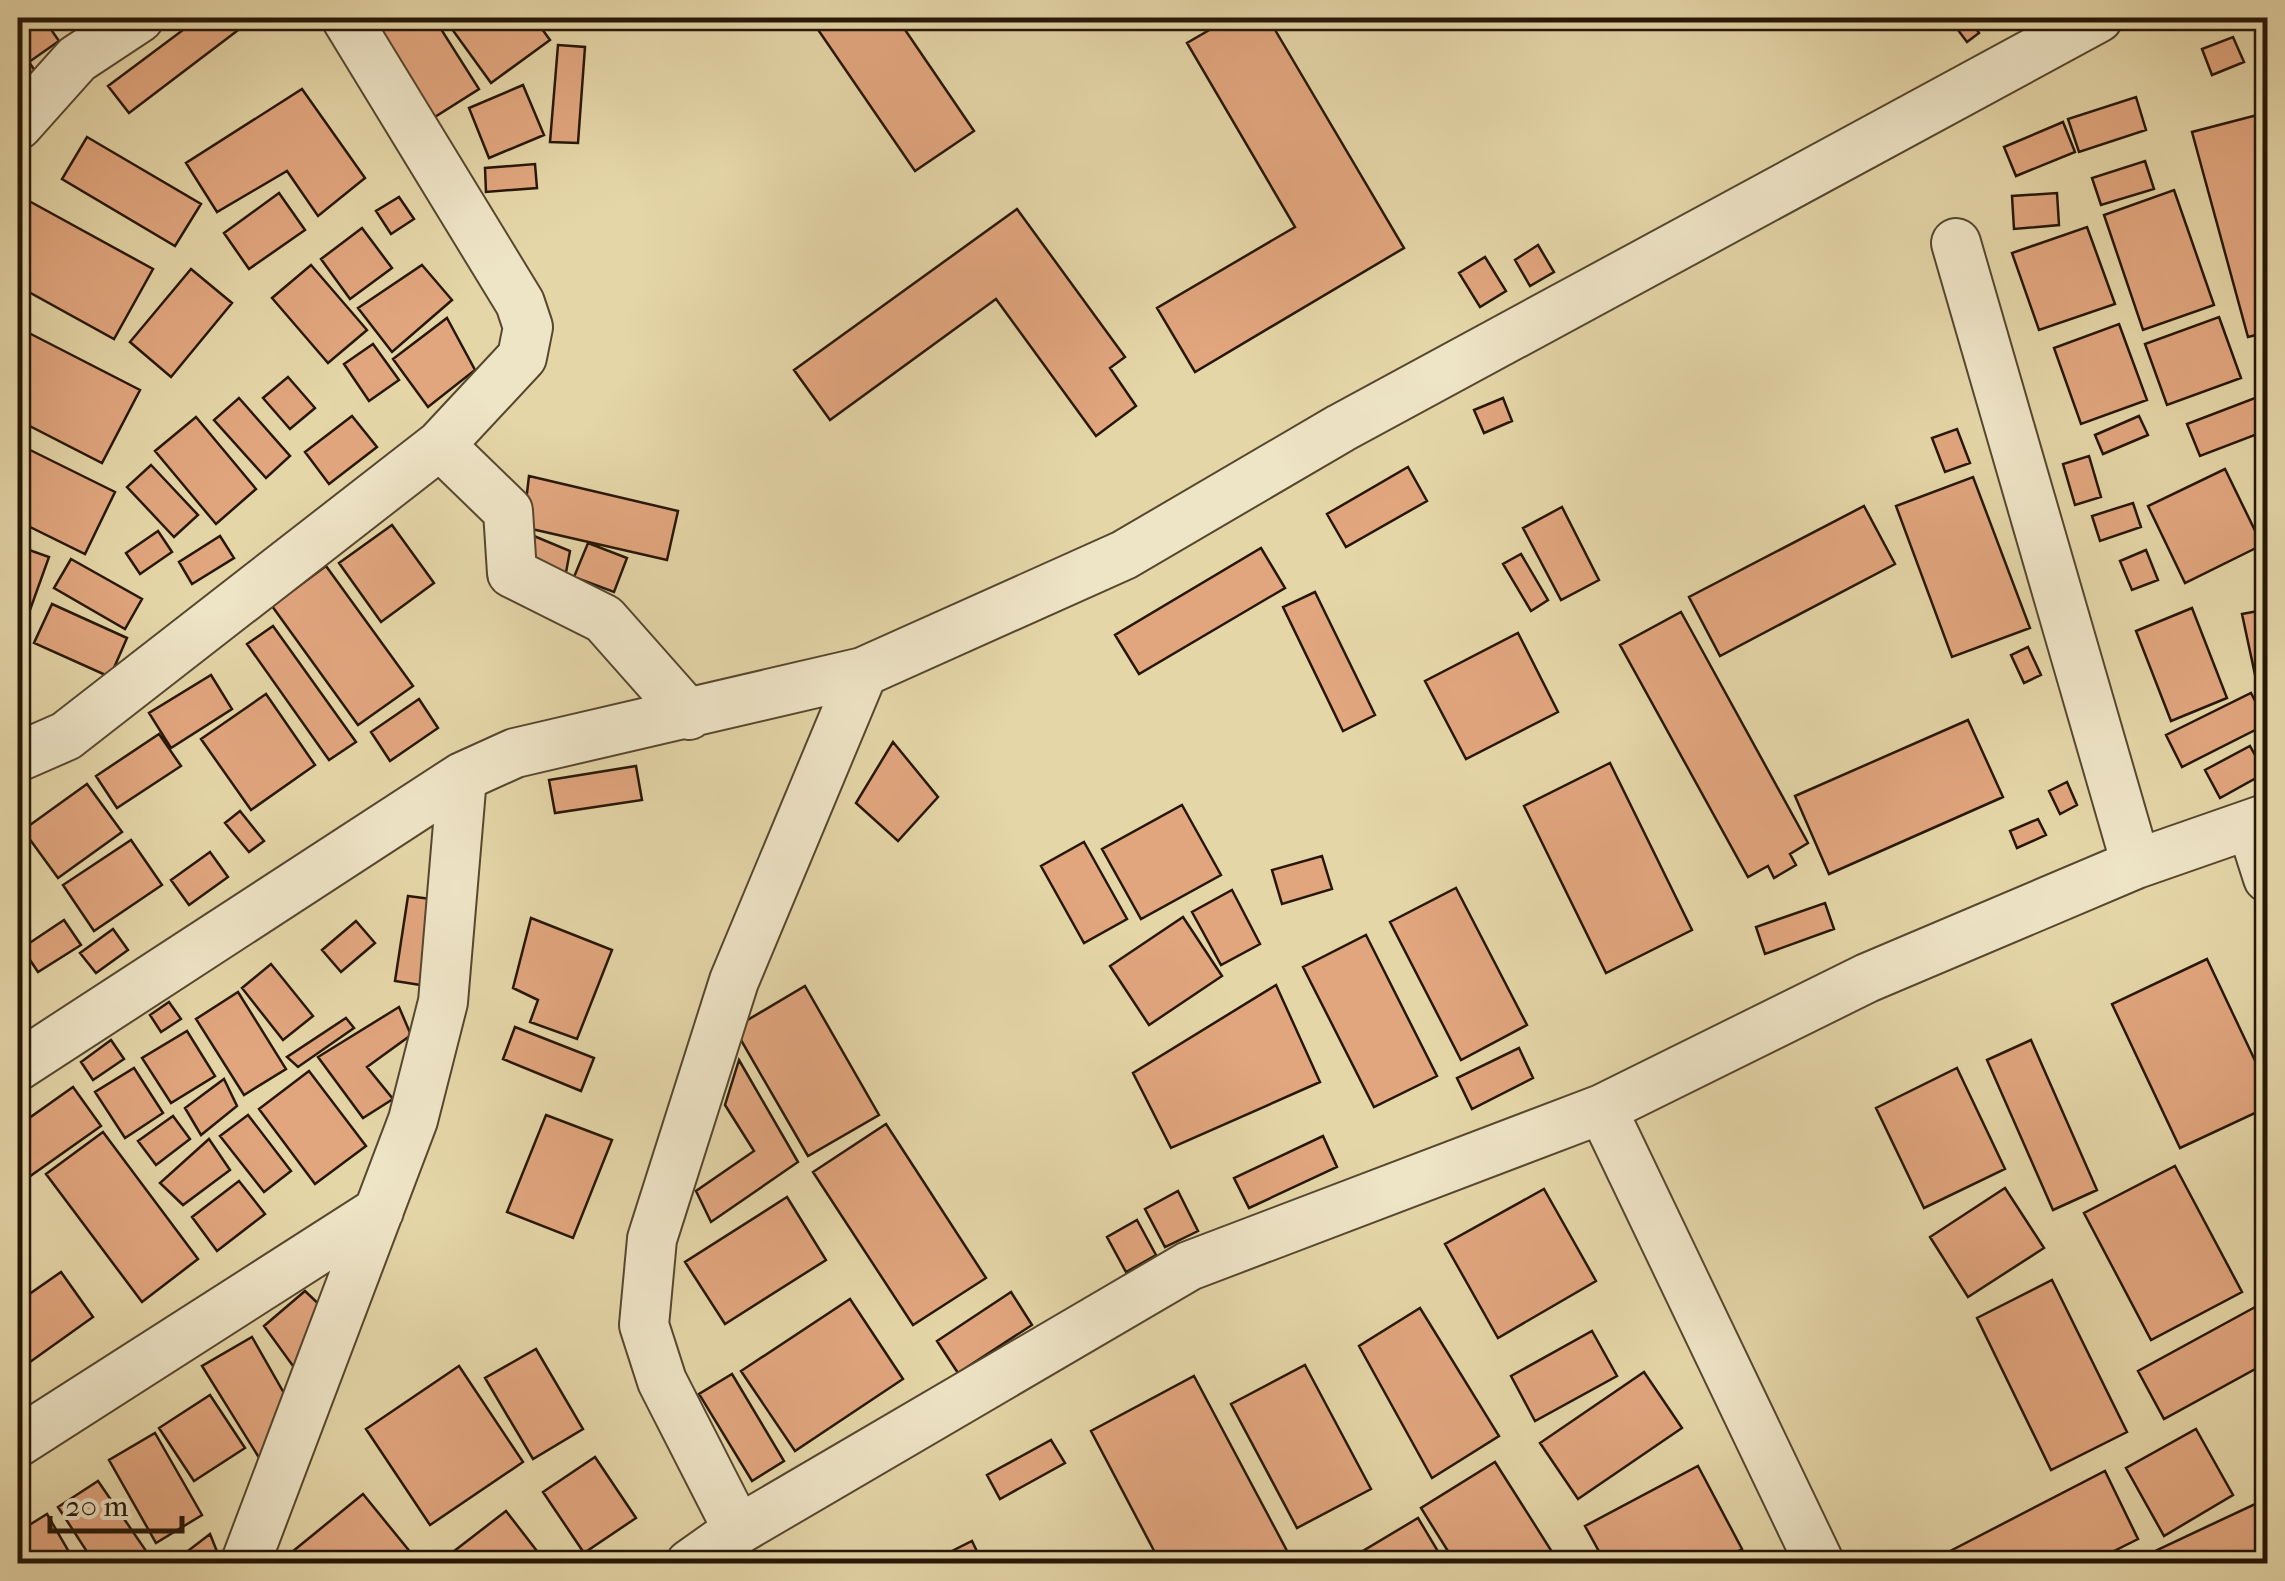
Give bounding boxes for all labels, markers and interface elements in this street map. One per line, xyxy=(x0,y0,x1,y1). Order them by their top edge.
scale bar xyxy=(50,1471,182,1533)
text: 20 m xyxy=(65,1489,128,1524)

